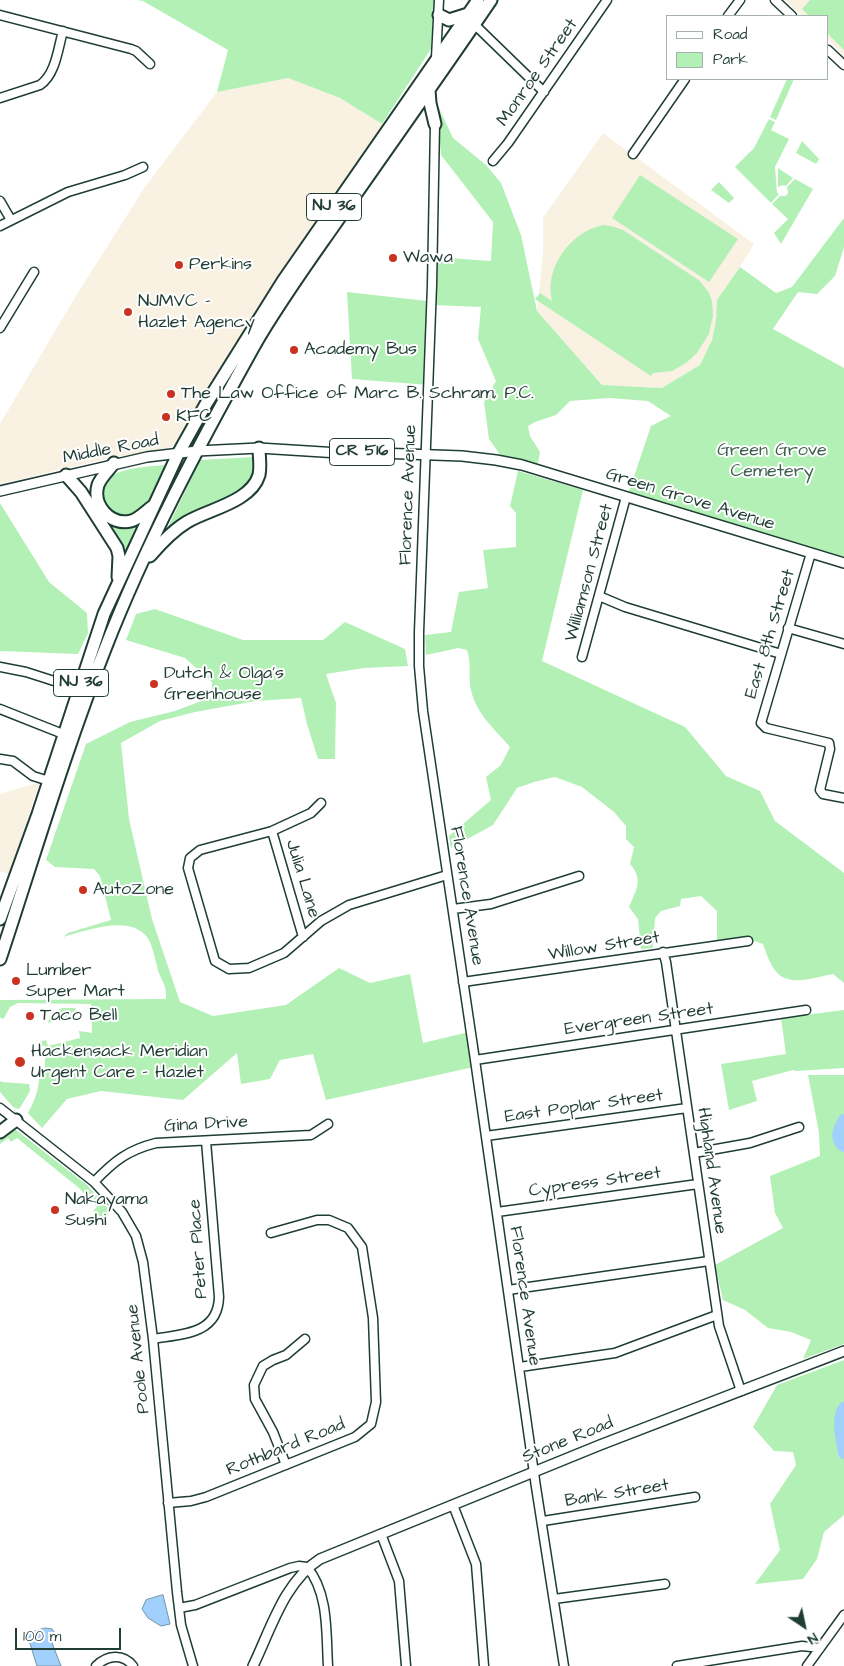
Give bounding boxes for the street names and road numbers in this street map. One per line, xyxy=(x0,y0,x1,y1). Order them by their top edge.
street label: Monroe Street xyxy=(493,15,583,131)
road number: NJ 36 xyxy=(306,193,362,220)
street label: Florence Avenue xyxy=(396,424,422,566)
street label: Middle Road xyxy=(61,430,161,470)
road number: CR 516 xyxy=(330,438,394,466)
street label: Green Grove Avenue xyxy=(603,464,777,536)
street label: Williamson Street xyxy=(561,502,619,644)
street label: East 8th Street xyxy=(741,567,801,701)
road number: NJ 36 xyxy=(54,670,108,696)
street label: Florence Avenue xyxy=(444,825,488,967)
street label: Julia Lane xyxy=(280,837,324,921)
street label: Willow Street xyxy=(547,928,661,966)
street label: Evergreen Street xyxy=(563,999,715,1041)
street label: East Poplar Street xyxy=(503,1085,665,1129)
street label: Highland Avenue xyxy=(691,1106,731,1236)
street label: Gina Drive xyxy=(164,1112,248,1138)
street label: Cypress Street xyxy=(528,1163,662,1203)
street label: Peter Place xyxy=(185,1198,213,1300)
street label: Florence Avenue xyxy=(503,1225,545,1367)
street label: Poole Avenue xyxy=(123,1303,155,1415)
street label: Stone Road xyxy=(519,1413,617,1469)
street label: Rothbard Road xyxy=(223,1414,349,1482)
street label: Bank Street xyxy=(564,1475,670,1513)

